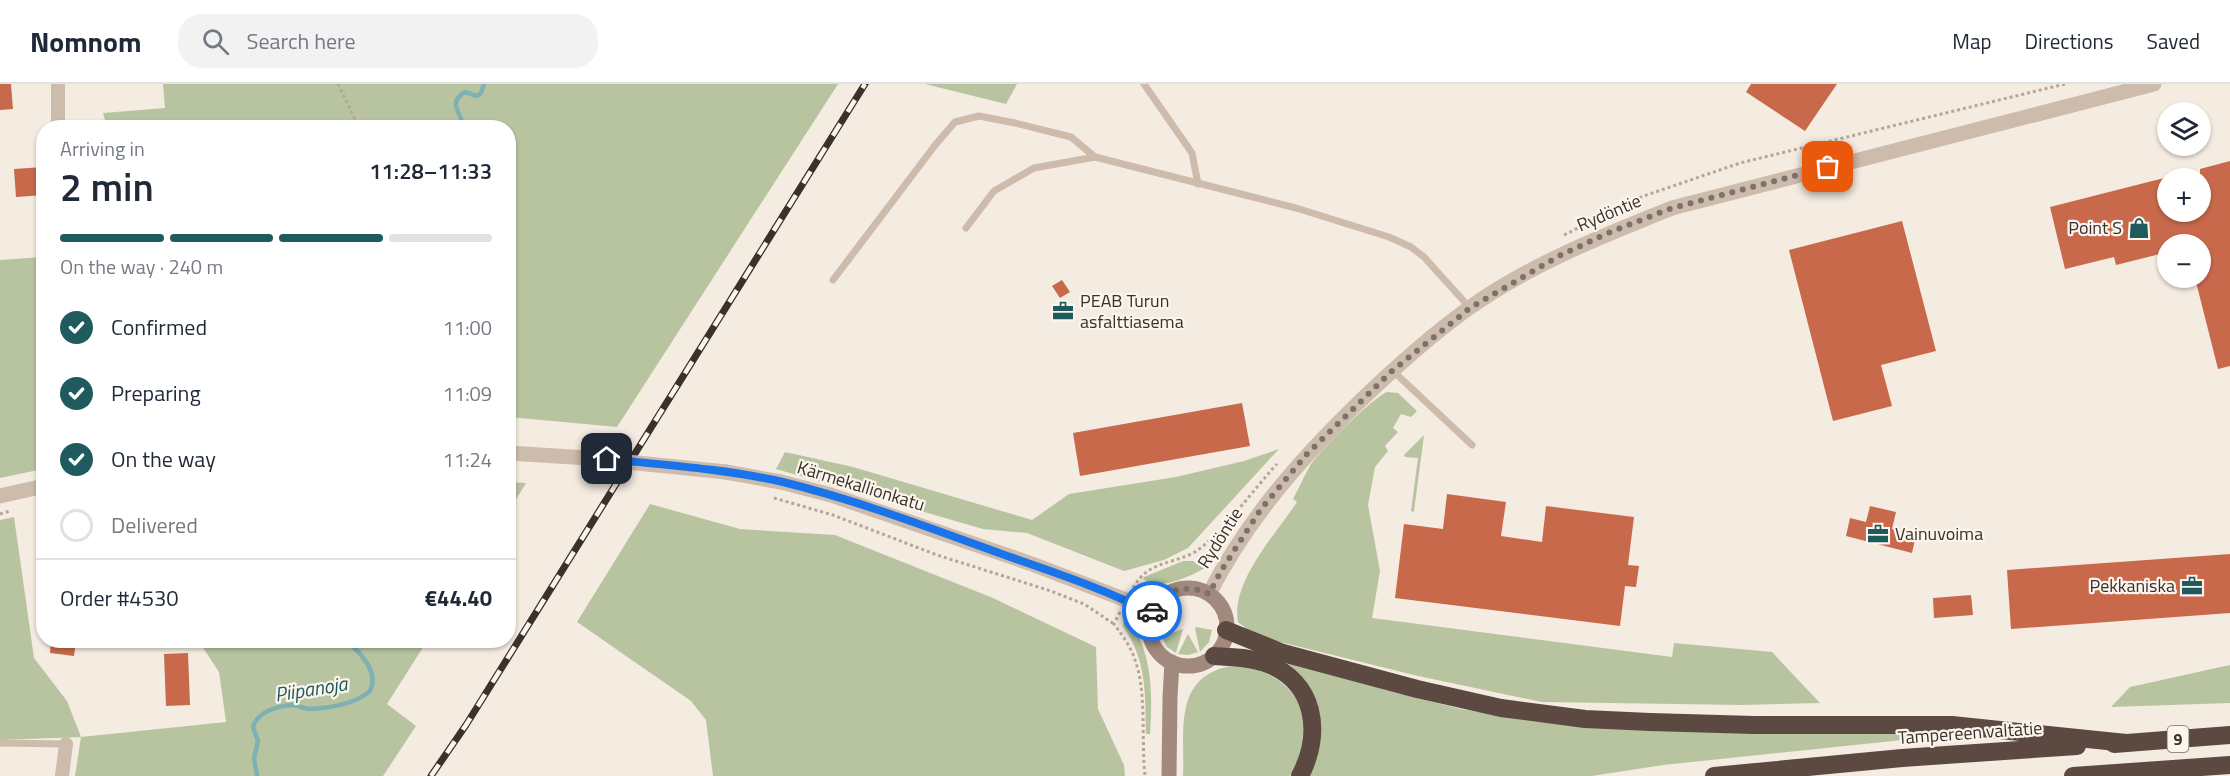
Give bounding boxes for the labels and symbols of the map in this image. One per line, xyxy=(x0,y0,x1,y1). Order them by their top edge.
pin xyxy=(1802,141,1853,192)
street label: Rydöntie xyxy=(1572,187,1645,238)
place label: Point S xyxy=(2068,214,2122,241)
shop icon: Point S xyxy=(2127,216,2151,240)
place label: PEAB Turun asfalttiasema xyxy=(1080,287,1184,335)
office icon: PEAB Turun asfalttiasema xyxy=(1051,299,1075,323)
pin xyxy=(581,433,632,484)
street label: Kärmekallionkatu xyxy=(794,453,928,518)
street label: Rydöntie xyxy=(1190,502,1249,574)
place label: Vainuvoima xyxy=(1895,520,1983,547)
office icon: Vainuvoima xyxy=(1866,522,1890,546)
place label: Pekkaniska xyxy=(2090,572,2175,599)
office icon: Pekkaniska xyxy=(2180,574,2204,598)
courier xyxy=(1122,581,1182,641)
water label: Piipanoja xyxy=(272,667,350,710)
street label: Tampereen valtatie xyxy=(1897,714,2043,751)
road number: 9 xyxy=(2168,726,2188,752)

